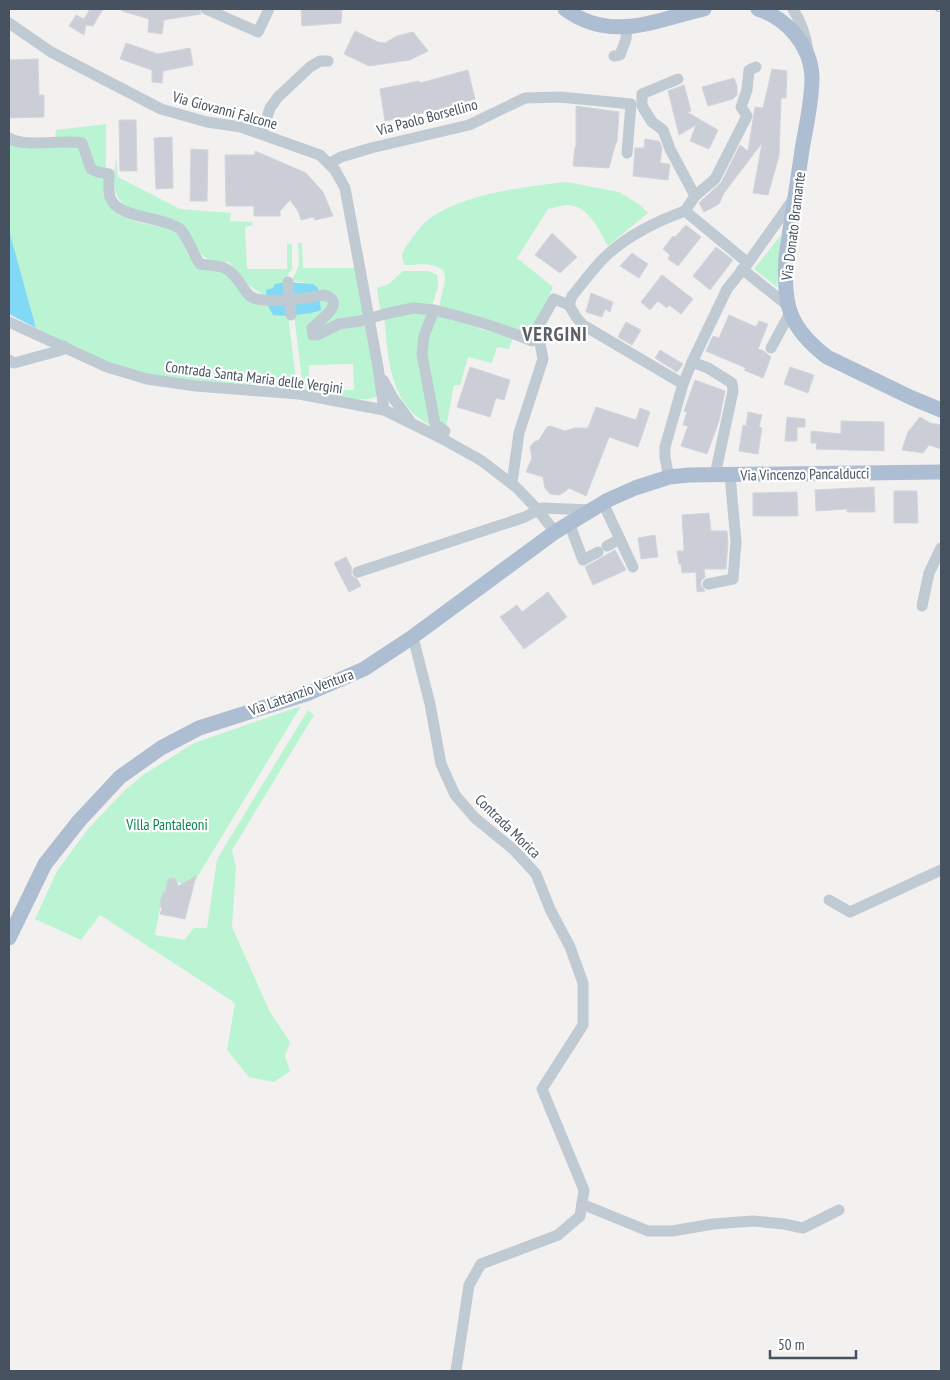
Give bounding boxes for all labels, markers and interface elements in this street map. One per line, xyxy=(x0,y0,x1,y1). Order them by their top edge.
street label: Via Giovanni Falcone xyxy=(170,87,280,133)
street label: Via Paolo Borsellino xyxy=(374,94,479,140)
street label: Via Donato Bramante xyxy=(777,170,809,283)
district label: VERGINI xyxy=(521,321,588,347)
street label: Contrada Santa Maria delle Vergini xyxy=(164,357,344,397)
street label: Via Vincenzo Pancalducci xyxy=(739,463,870,485)
street label: Via Lattanzio Ventura xyxy=(245,664,356,720)
street label: Contrada Morica xyxy=(471,790,545,862)
park label: Villa Pantaleoni xyxy=(125,815,208,834)
scale bar xyxy=(770,1328,856,1360)
text: 50 m xyxy=(778,1335,804,1354)

